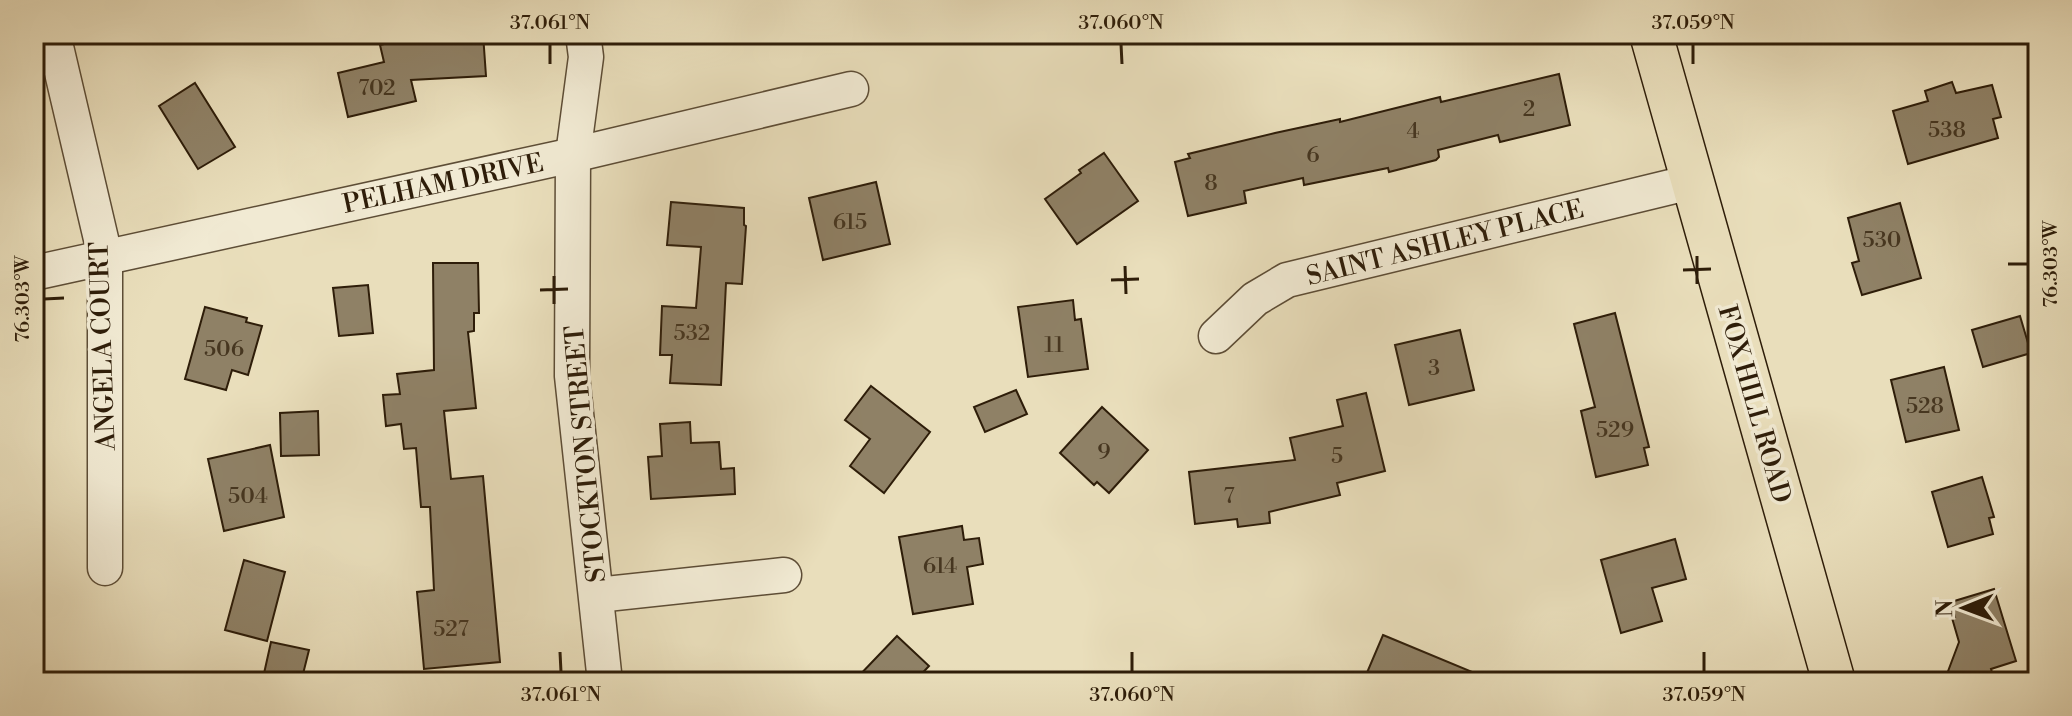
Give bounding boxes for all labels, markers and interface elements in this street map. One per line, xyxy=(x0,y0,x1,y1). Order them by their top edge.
text: 37.061°N xyxy=(510,11,590,36)
text: 37.060°N xyxy=(1078,11,1164,36)
text: 37.059°N xyxy=(1651,11,1735,36)
house number: 702 xyxy=(358,75,396,102)
house number: 2 xyxy=(1523,96,1535,123)
house number: 538 xyxy=(1928,117,1966,144)
house number: 4 xyxy=(1406,118,1420,145)
house number: 6 xyxy=(1306,142,1320,169)
street label: PELHAM DRIVE xyxy=(340,147,547,221)
house number: 8 xyxy=(1204,170,1218,197)
street label: SAINT ASHLEY PLACE xyxy=(1303,193,1587,293)
house number: 615 xyxy=(833,209,867,236)
text: 76.303°W xyxy=(2039,220,2064,307)
house number: 530 xyxy=(1863,227,1901,254)
street label: ANGELA COURT xyxy=(83,241,123,452)
text: 76.303°W xyxy=(11,255,36,342)
street label: FOX HILL ROAD xyxy=(1711,302,1798,507)
house number: 532 xyxy=(674,320,710,347)
street label: STOCKTON STREET xyxy=(559,324,613,584)
house number: 11 xyxy=(1044,332,1064,359)
house number: 506 xyxy=(204,336,244,363)
house number: 3 xyxy=(1428,355,1440,382)
house number: 528 xyxy=(1906,393,1944,420)
house number: 529 xyxy=(1596,417,1634,444)
house number: 9 xyxy=(1097,439,1111,466)
house number: 5 xyxy=(1331,443,1343,470)
house number: 504 xyxy=(228,483,268,510)
house number: 7 xyxy=(1223,483,1235,510)
house number: 614 xyxy=(923,553,957,580)
north arrow xyxy=(1924,568,2004,648)
text: N xyxy=(1932,599,1959,617)
house number: 527 xyxy=(433,616,469,643)
text: 37.061°N xyxy=(521,683,601,708)
text: 37.060°N xyxy=(1089,683,1175,708)
text: 37.059°N xyxy=(1662,683,1746,708)

